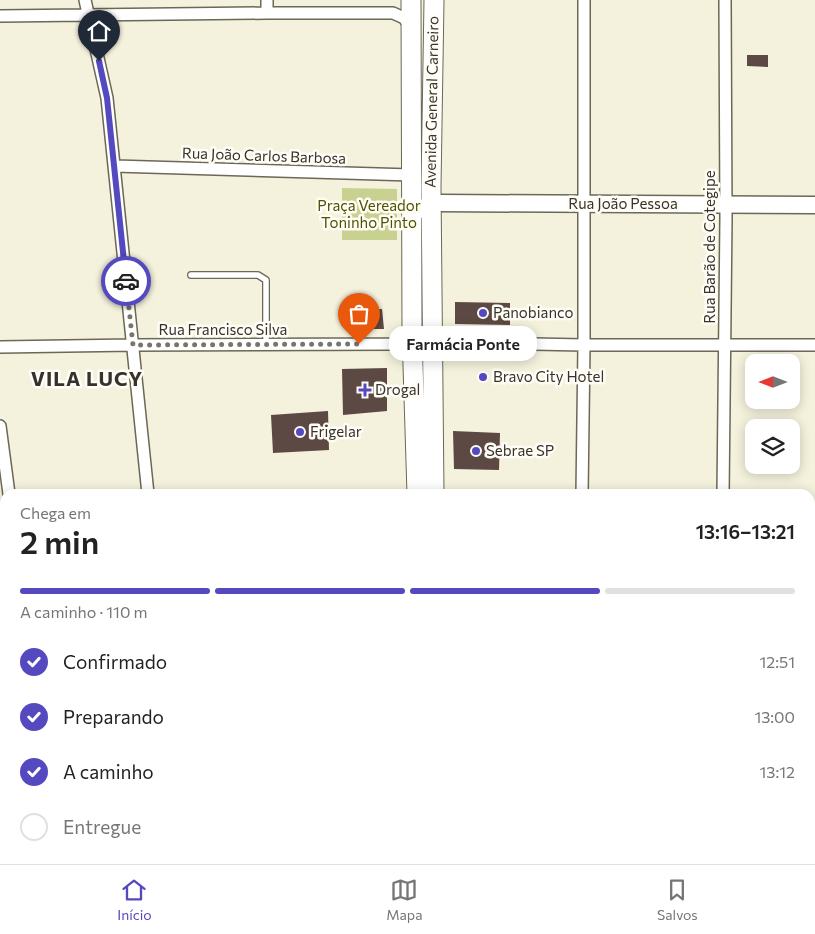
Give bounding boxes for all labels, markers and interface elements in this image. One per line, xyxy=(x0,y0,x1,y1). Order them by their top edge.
pin xyxy=(78,10,120,61)
street label: Avenida General Carneiro xyxy=(421,16,441,188)
icon: home xyxy=(85,17,113,45)
street label: Rua João Carlos Barbosa xyxy=(182,143,346,167)
street label: Rua Barão de Cotegipe xyxy=(700,170,718,324)
street label: Rua João Pessoa xyxy=(568,194,678,212)
park label: Praça Vereador Toninho Pinto xyxy=(317,196,421,231)
courier xyxy=(101,256,151,306)
icon: car xyxy=(112,267,140,295)
pin xyxy=(338,293,380,344)
icon: bag xyxy=(345,300,373,328)
place label: Panobianco xyxy=(493,303,573,321)
marker: Panobianco xyxy=(477,307,489,319)
street label: Rua Francisco Silva xyxy=(159,320,287,338)
callout: Farmácia Ponte xyxy=(389,326,536,362)
text: Farmácia Ponte xyxy=(406,334,520,353)
north arrow xyxy=(745,354,800,409)
map controls xyxy=(745,354,800,474)
district label: VILA LUCY xyxy=(31,366,143,390)
place label: Bravo City Hotel xyxy=(493,367,604,385)
marker: Bravo City Hotel xyxy=(477,371,489,383)
place label: Drogal xyxy=(375,380,420,398)
marker: Drogal xyxy=(359,384,371,396)
button: layers xyxy=(745,419,800,474)
place label: Frigelar xyxy=(310,422,362,440)
marker: Frigelar xyxy=(294,426,306,438)
place label: Sebrae SP xyxy=(486,441,554,459)
marker: Sebrae SP xyxy=(470,445,482,457)
text: Chega em xyxy=(20,503,91,522)
text: 13:16–13:21 xyxy=(696,520,795,543)
text: 2 min xyxy=(20,521,99,561)
text: A caminho · 110 m xyxy=(20,602,147,621)
icon: check xyxy=(20,648,48,676)
text: Confirmado xyxy=(63,650,167,673)
text: 12:51 xyxy=(759,652,795,671)
icon: check xyxy=(20,703,48,731)
text: Preparando xyxy=(63,705,164,728)
text: 13:00 xyxy=(754,707,795,726)
icon: check xyxy=(20,758,48,786)
text: A caminho xyxy=(63,760,154,783)
text: 13:12 xyxy=(760,762,795,781)
text: Entregue xyxy=(63,815,141,838)
tab: Início xyxy=(117,876,152,923)
tab: Mapa xyxy=(386,876,422,923)
tab: Salvos xyxy=(657,876,698,923)

